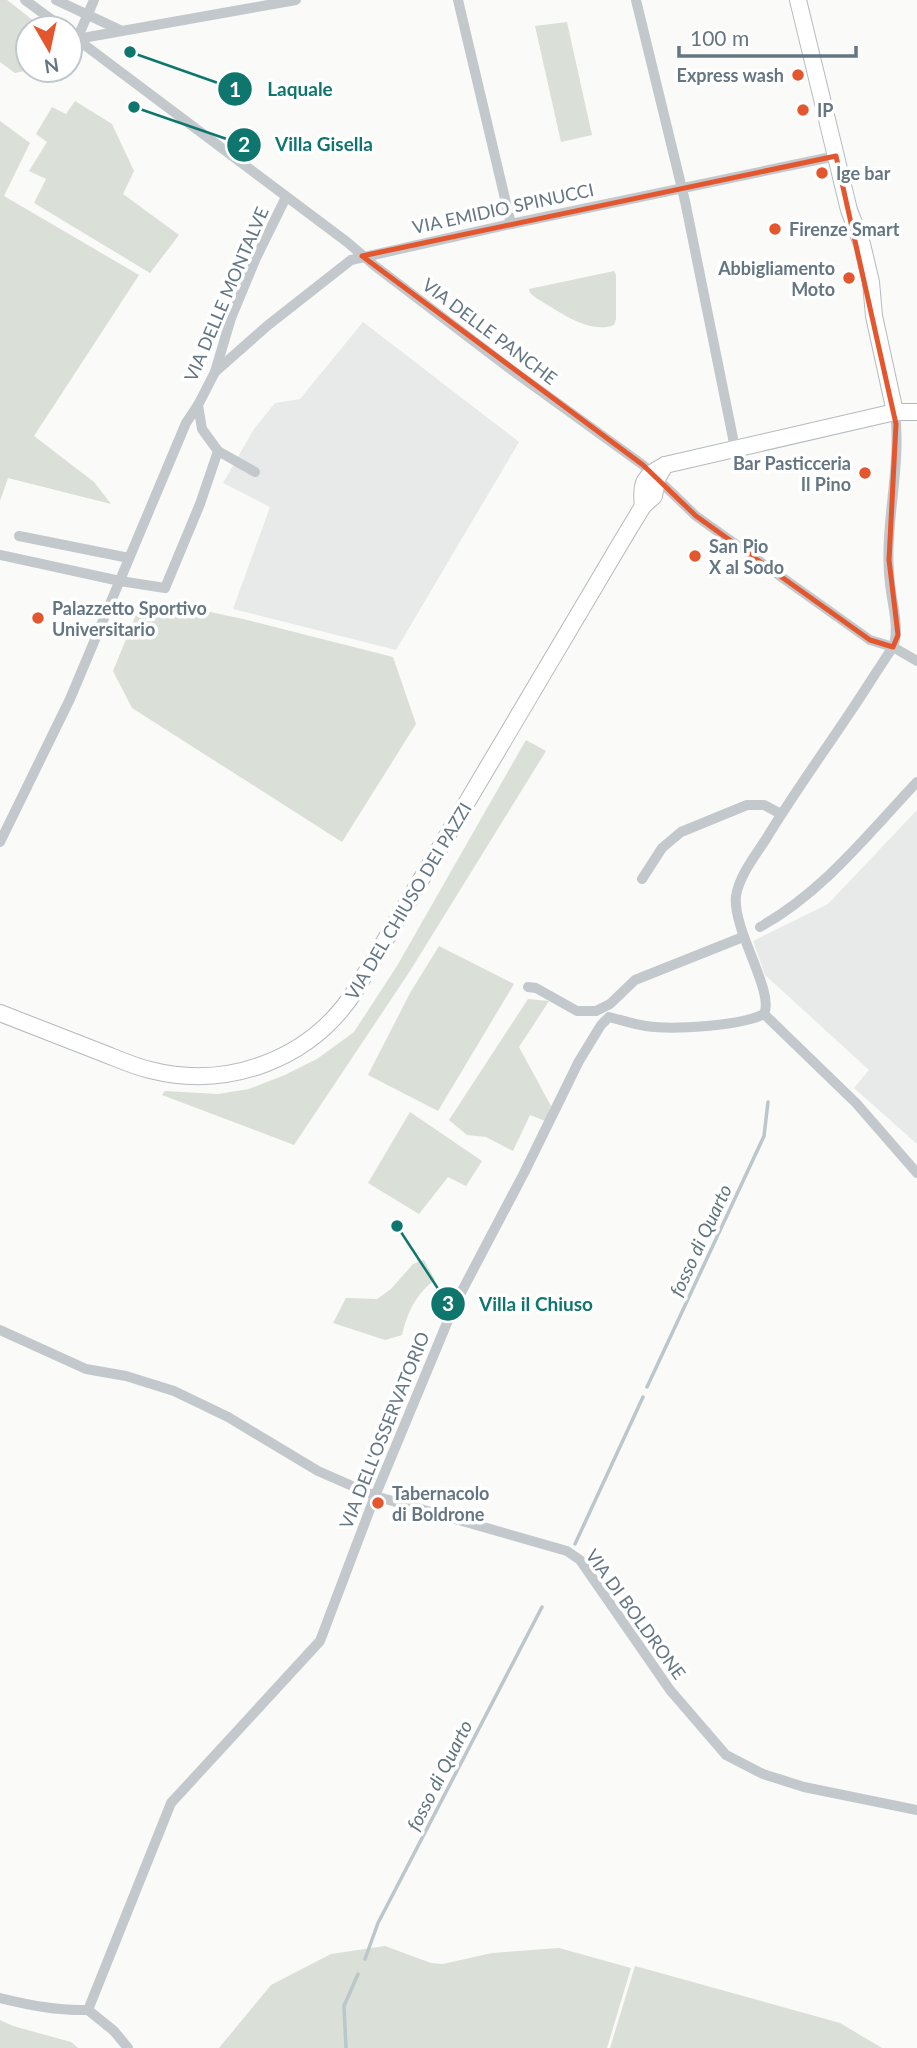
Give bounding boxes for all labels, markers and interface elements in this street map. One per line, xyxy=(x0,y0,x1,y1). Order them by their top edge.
north arrow xyxy=(14,14,84,84)
scale bar xyxy=(679,14,856,58)
text: 100 m xyxy=(690,25,749,50)
text: N xyxy=(43,54,61,79)
place label: Express wash xyxy=(677,64,784,86)
marker: Express wash xyxy=(790,67,806,83)
callout: Laquale xyxy=(218,69,346,109)
text: 1 xyxy=(229,76,241,101)
text: Laquale xyxy=(267,77,333,100)
place label: IP xyxy=(817,99,833,121)
marker: IP xyxy=(795,102,811,118)
callout: Villa Gisella xyxy=(226,125,387,165)
text: 2 xyxy=(238,131,250,156)
text: Villa Gisella xyxy=(274,132,373,155)
place label: Ige bar xyxy=(836,162,891,184)
marker: Ige bar xyxy=(814,165,830,181)
street label: VIA EMIDIO SPINUCCI xyxy=(410,178,596,238)
street label: VIA DELLE MONTALVE xyxy=(179,203,273,385)
place label: Firenze Smart xyxy=(789,218,900,240)
marker: Firenze Smart xyxy=(767,221,783,237)
place label: Abbigliamento Moto xyxy=(717,257,835,300)
marker: Abbigliamento Moto xyxy=(841,270,857,286)
street label: VIA DELLE PANCHE xyxy=(418,273,562,389)
place label: Bar Pasticceria Il Pino xyxy=(733,452,851,495)
marker: Bar Pasticceria Il Pino xyxy=(857,465,873,481)
place label: San Pio X al Sodo xyxy=(709,535,784,578)
marker: San Pio X al Sodo xyxy=(687,548,703,564)
place label: Palazzetto Sportivo Universitario xyxy=(52,597,207,640)
marker: Palazzetto Sportivo Universitario xyxy=(30,610,46,626)
street label: VIA DEL CHIUSO DEI PAZZI xyxy=(340,798,476,1004)
water label: fosso di Quarto xyxy=(664,1180,736,1300)
callout: Villa il Chiuso xyxy=(430,1284,607,1324)
text: 3 xyxy=(442,1290,454,1315)
text: Villa il Chiuso xyxy=(478,1292,593,1315)
street label: VIA DELL'OSSERVATORIO xyxy=(334,1328,434,1532)
place label: Tabernacolo di Boldrone xyxy=(392,1482,489,1525)
marker: Tabernacolo di Boldrone xyxy=(370,1495,386,1511)
street label: VIA DI BOLDRONE xyxy=(581,1545,691,1683)
water label: fosso di Quarto xyxy=(401,1716,477,1834)

